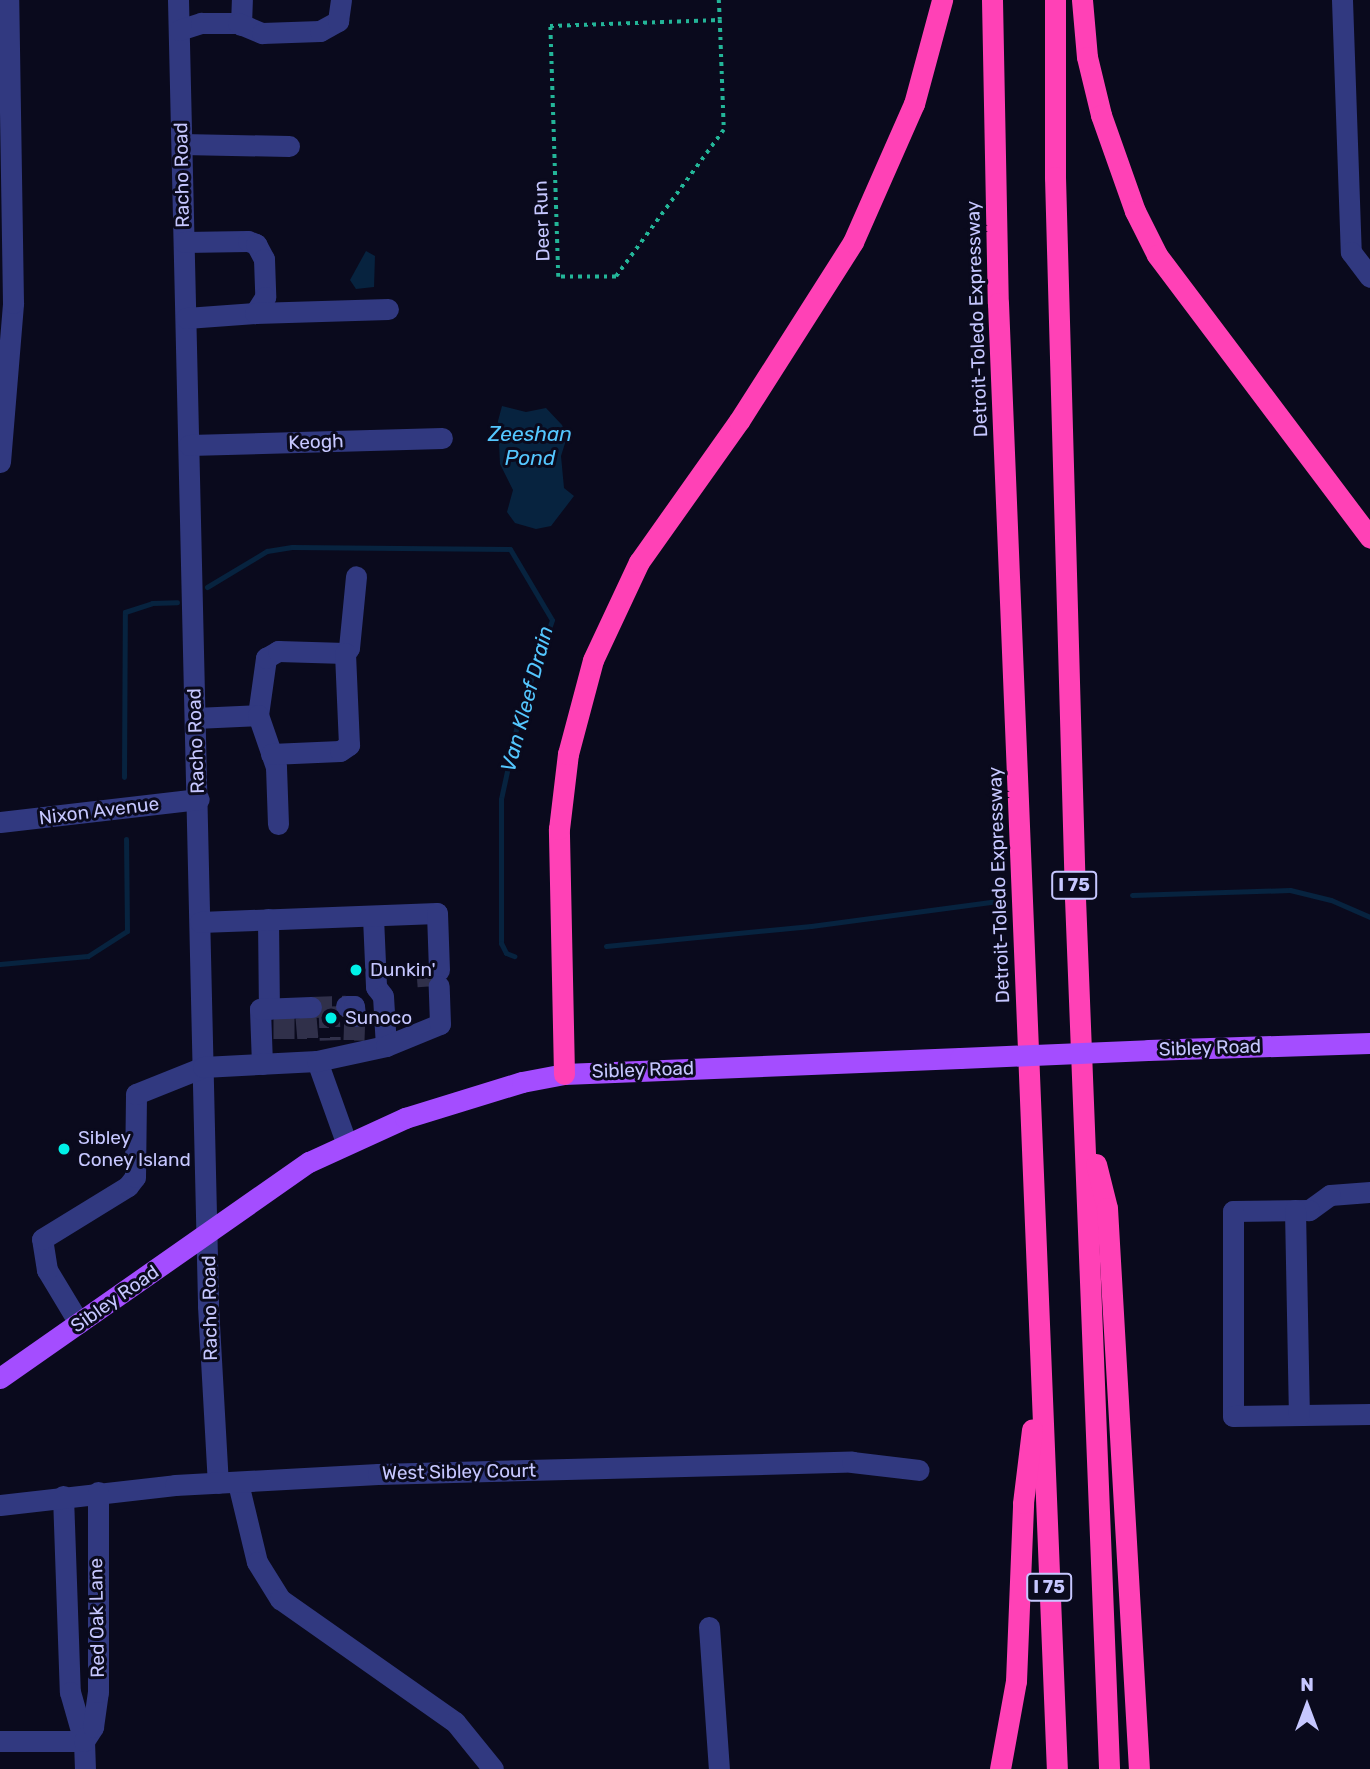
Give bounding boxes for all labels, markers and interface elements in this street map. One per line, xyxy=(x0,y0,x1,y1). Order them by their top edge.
street label: Racho Road xyxy=(170,122,194,228)
street label: Deer Run xyxy=(529,180,555,262)
street label: Detroit-Toledo Expressway xyxy=(961,200,993,438)
water label: Zeeshan Pond xyxy=(488,421,572,471)
street label: Keogh xyxy=(288,430,344,454)
water label: Van Kleef Drain xyxy=(495,623,559,775)
street label: Racho Road xyxy=(183,688,209,794)
street label: Detroit-Toledo Expressway xyxy=(983,766,1015,1004)
street label: Nixon Avenue xyxy=(37,792,161,830)
road number: I 75 xyxy=(1050,870,1098,900)
place label: Dunkin' xyxy=(370,959,436,981)
marker: Dunkin' xyxy=(348,962,364,978)
place label: Sunoco xyxy=(345,1007,412,1029)
marker: Sunoco xyxy=(323,1010,339,1026)
street label: Sibley Road xyxy=(1158,1035,1262,1061)
street label: Sibley Road xyxy=(591,1057,695,1083)
place label: Sibley Coney Island xyxy=(78,1127,191,1171)
marker: Sibley Coney Island xyxy=(56,1141,72,1157)
street label: Racho Road xyxy=(198,1255,222,1361)
street label: Sibley Road xyxy=(66,1260,164,1338)
street label: West Sibley Court xyxy=(382,1459,536,1485)
street label: Red Oak Lane xyxy=(85,1558,109,1678)
road number: I 75 xyxy=(1024,1572,1074,1602)
north arrow xyxy=(1272,1671,1342,1741)
text: N xyxy=(1300,1673,1314,1696)

